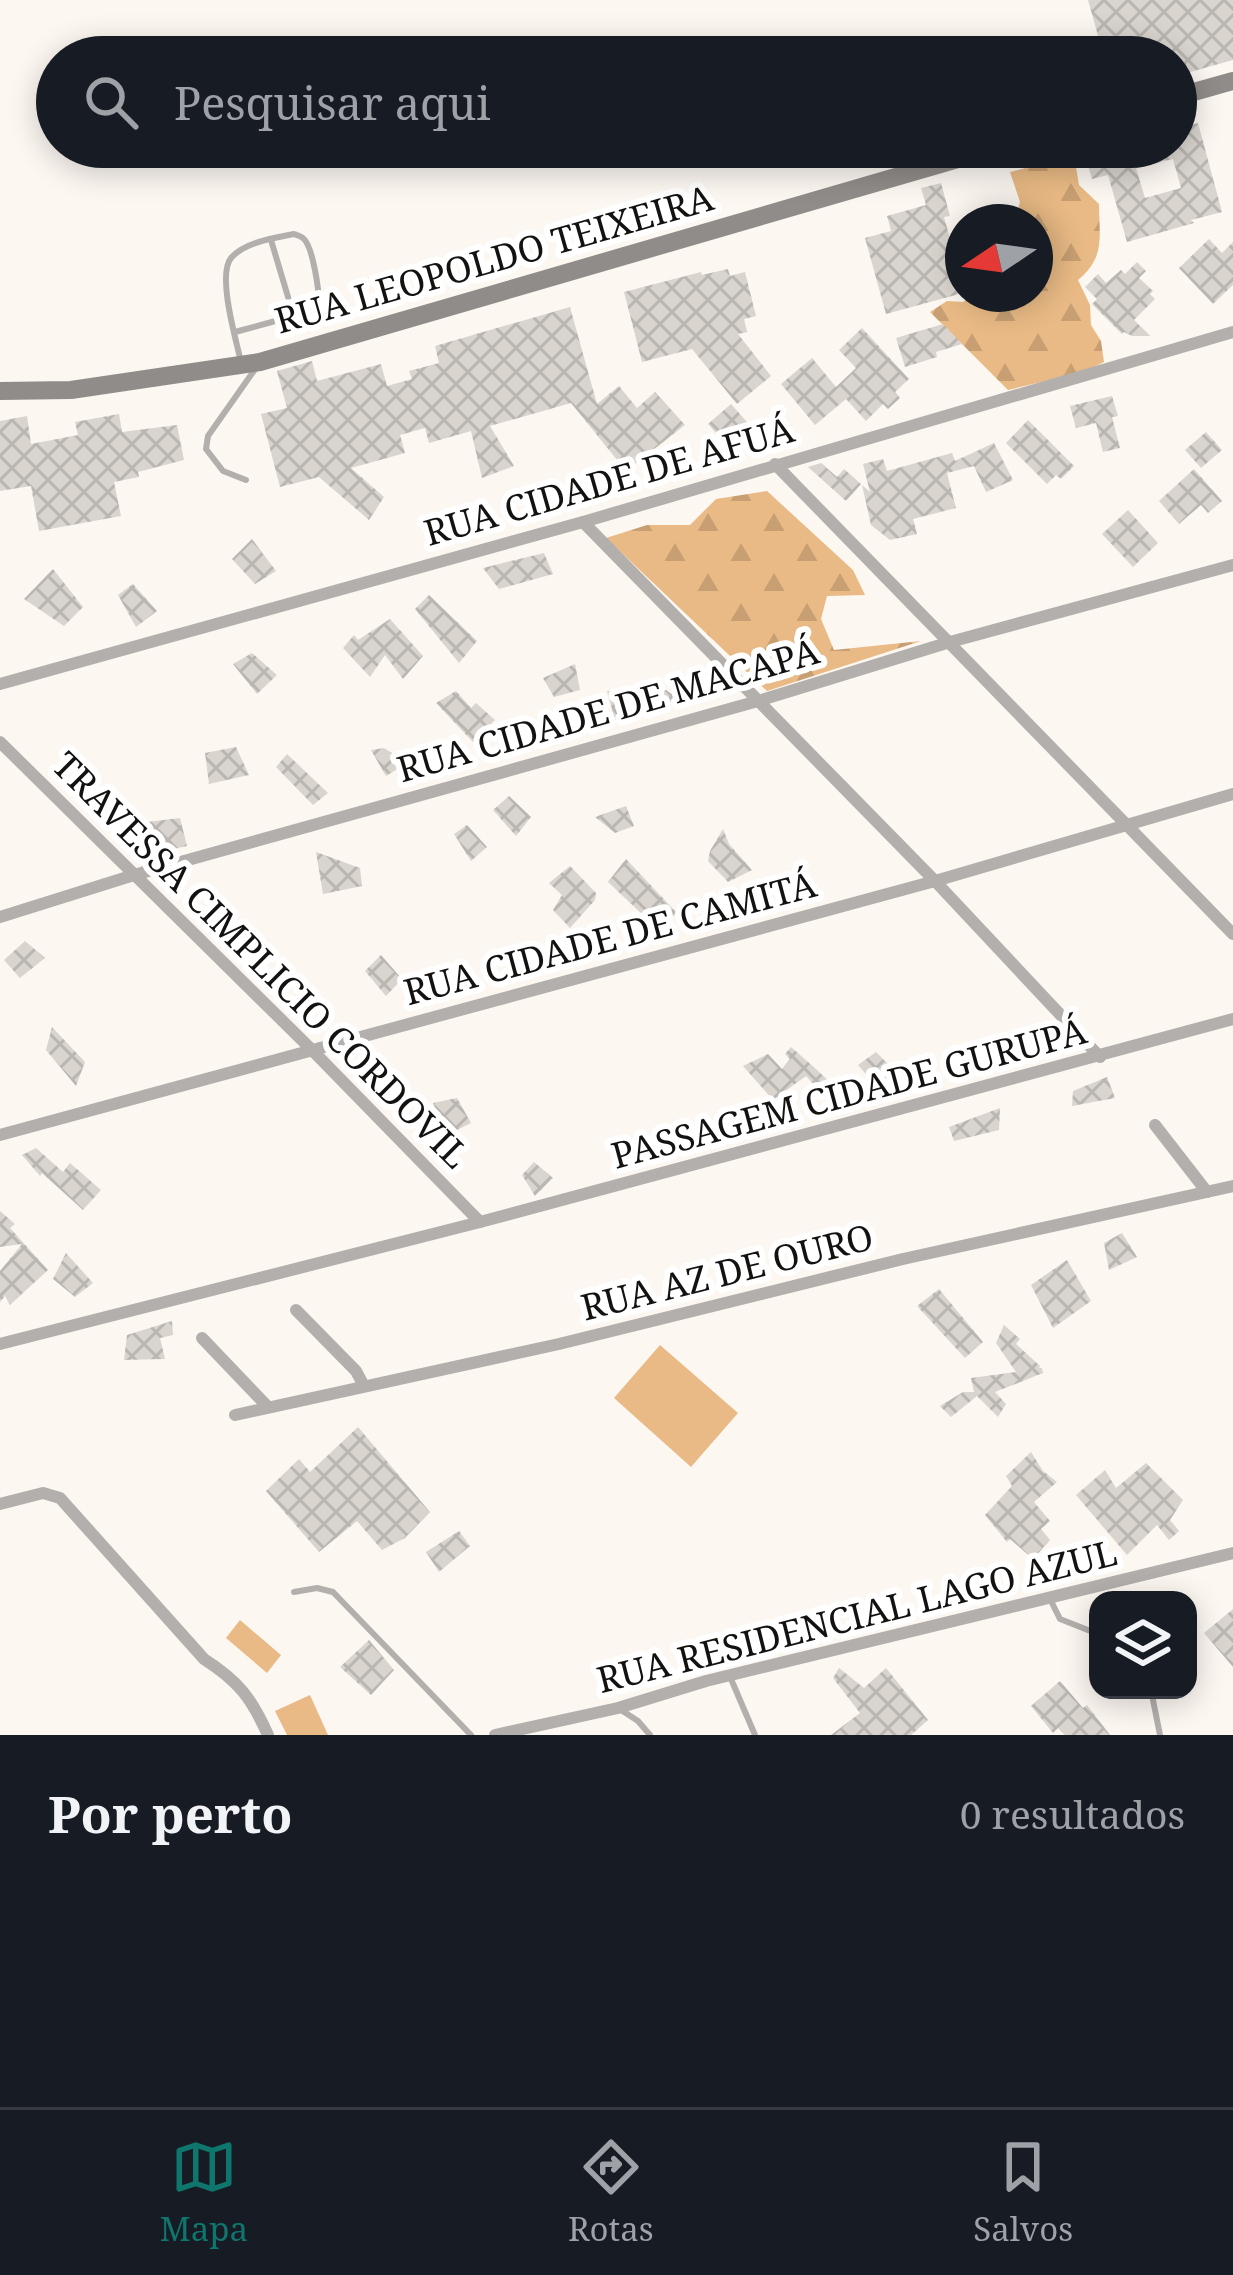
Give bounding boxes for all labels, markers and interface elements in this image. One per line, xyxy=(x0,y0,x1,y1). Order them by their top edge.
search box xyxy=(36,36,1197,168)
icon: search xyxy=(78,69,144,135)
text: Pesquisar aqui xyxy=(174,72,491,133)
street label: RUA LEOPOLDO TEIXEIRA xyxy=(269,172,719,345)
north arrow xyxy=(945,204,1053,312)
street label: RUA CIDADE DE AFUÁ xyxy=(418,404,800,557)
street label: RUA CIDADE DE MACAPÁ xyxy=(391,626,825,793)
street label: TRAVESSA CIMPLICIO CORDOVIL xyxy=(42,741,480,1179)
street label: RUA CIDADE DE CAMITÁ xyxy=(398,859,822,1016)
street label: PASSAGEM CIDADE GURUPÁ xyxy=(606,1005,1092,1180)
street label: RUA AZ DE OURO xyxy=(576,1212,878,1331)
street label: RUA RESIDENCIAL LAGO AZUL xyxy=(592,1527,1122,1704)
map controls xyxy=(1089,1591,1197,1699)
button: layers xyxy=(1089,1591,1197,1699)
text: Por perto xyxy=(48,1778,293,1848)
text: 0 resultados xyxy=(960,1787,1185,1840)
tab: Mapa xyxy=(160,2134,248,2251)
tab: Rotas xyxy=(568,2134,654,2251)
tab: Salvos xyxy=(973,2134,1073,2251)

